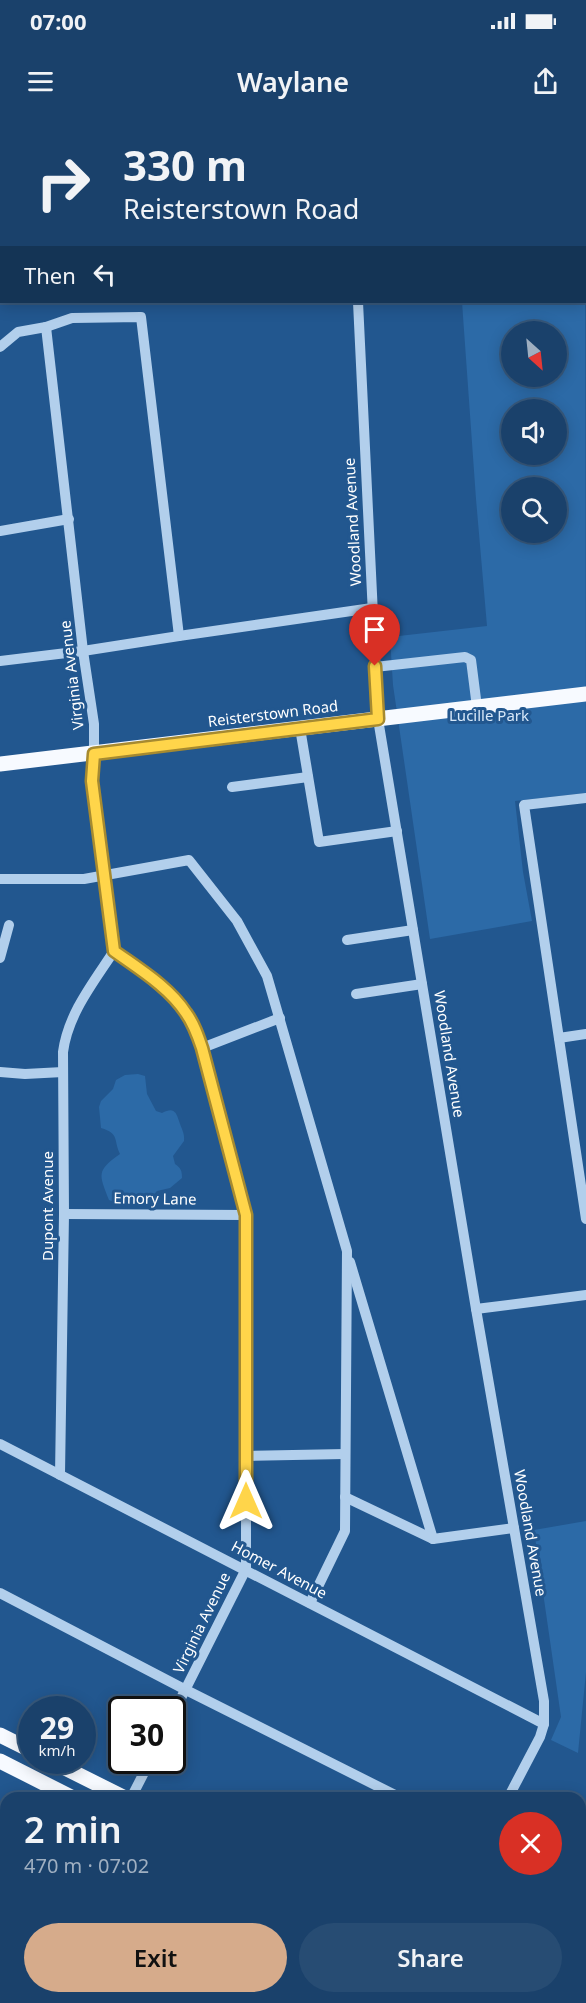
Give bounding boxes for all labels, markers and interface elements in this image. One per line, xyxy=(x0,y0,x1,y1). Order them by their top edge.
text: 07:00 xyxy=(30,6,87,36)
text: Waylane xyxy=(237,63,349,100)
icon: menu xyxy=(24,65,57,98)
icon: share xyxy=(529,65,562,98)
text: 330 m xyxy=(123,136,247,193)
icon: right xyxy=(24,144,102,222)
text: Reisterstown Road xyxy=(123,190,359,227)
icon: left xyxy=(88,258,121,291)
text: Then xyxy=(24,260,76,290)
north arrow xyxy=(501,321,567,387)
map controls xyxy=(501,321,567,543)
button: sound xyxy=(501,399,567,465)
street label: Woodland Avenue xyxy=(339,457,365,587)
button: search xyxy=(501,477,567,543)
pin xyxy=(349,604,400,666)
icon: arrive xyxy=(358,613,391,646)
street label: Virginia Avenue xyxy=(54,619,88,731)
street label: Reisterstown Road xyxy=(207,695,339,731)
park label: Lucille Park xyxy=(449,705,529,725)
street label: Woodland Avenue xyxy=(430,989,470,1119)
street label: Dupont Avenue xyxy=(37,1151,57,1261)
street label: Emory Lane xyxy=(113,1187,197,1209)
street label: Woodland Avenue xyxy=(510,1468,552,1598)
position arrow xyxy=(214,1469,278,1533)
street label: Homer Avenue xyxy=(228,1536,331,1603)
street label: Virginia Avenue xyxy=(168,1569,234,1676)
speed limit sign: 30 xyxy=(108,1696,186,1774)
text: 29 xyxy=(40,1707,74,1748)
text: km/h xyxy=(39,1740,75,1760)
text: 2 min xyxy=(24,1805,122,1854)
button: close xyxy=(499,1812,562,1875)
text: 470 m · 07:02 xyxy=(24,1852,149,1879)
button: Exit xyxy=(24,1923,287,1992)
button: Share xyxy=(299,1923,562,1992)

